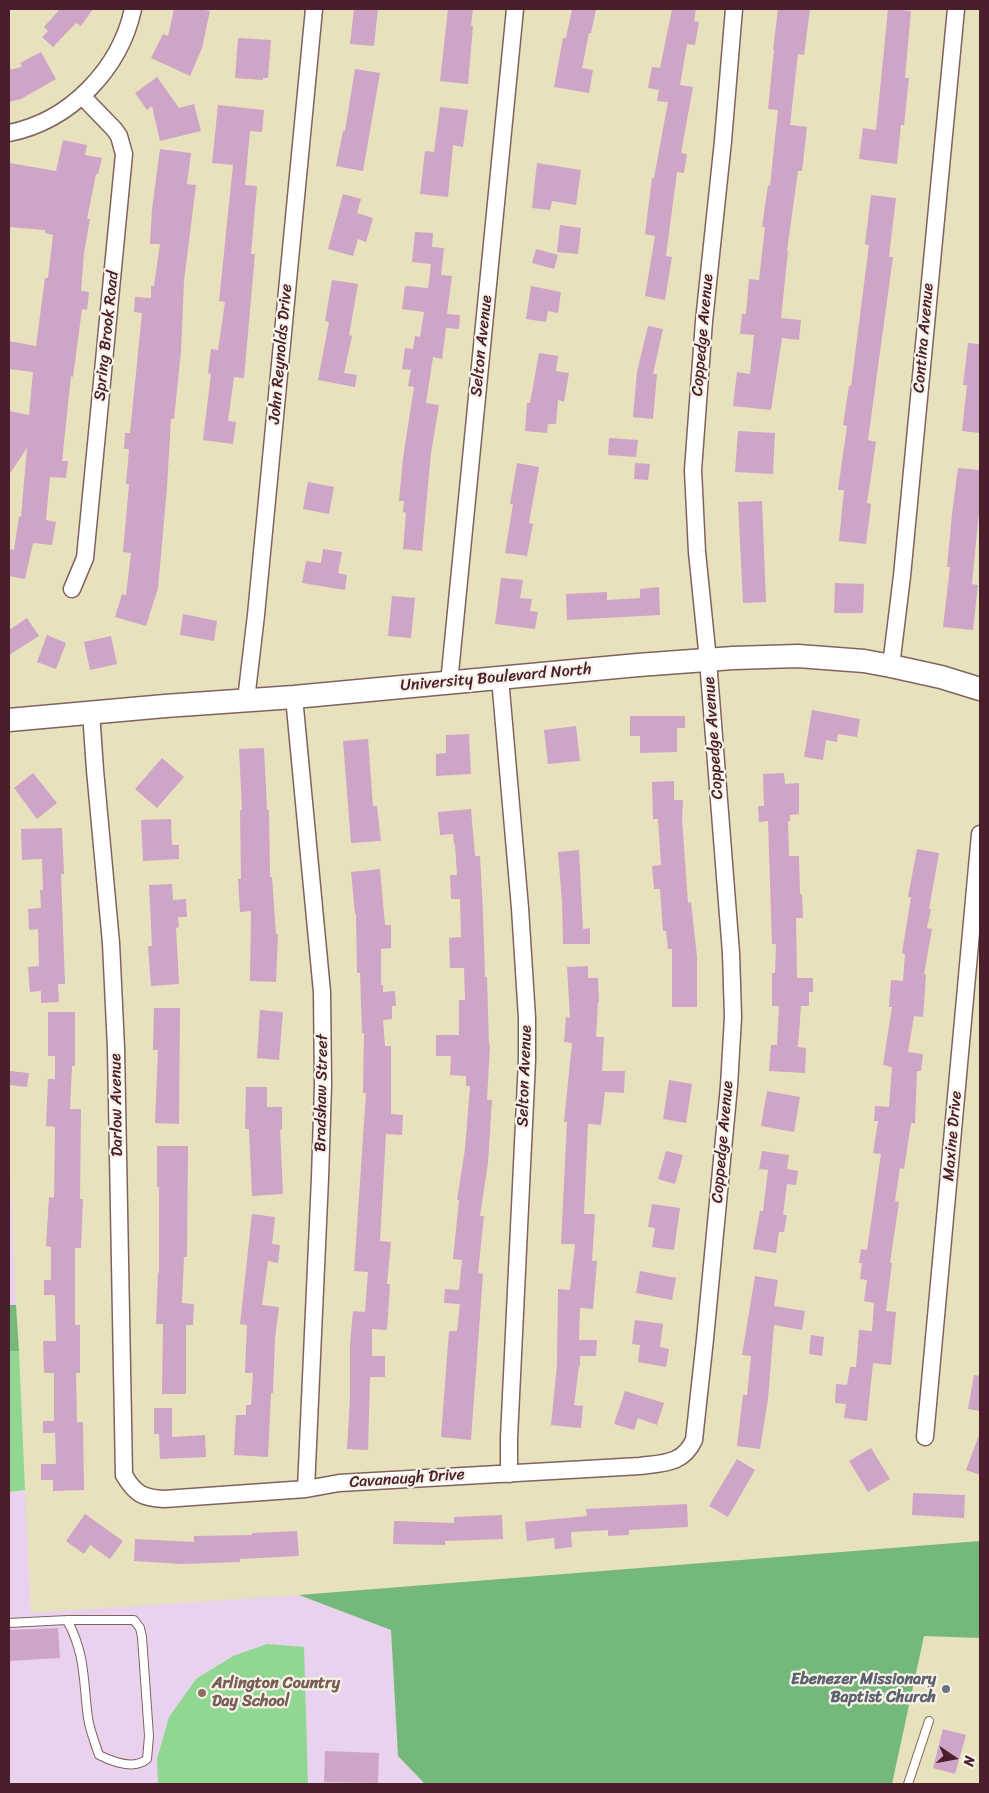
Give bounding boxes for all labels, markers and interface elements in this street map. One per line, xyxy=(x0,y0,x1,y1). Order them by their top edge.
street label: Spring Brook Road xyxy=(91,270,123,402)
street label: Coppedge Avenue xyxy=(688,273,718,397)
street label: Contina Avenue xyxy=(910,282,938,394)
street label: John Reynolds Drive xyxy=(265,283,297,425)
street label: Selton Avenue xyxy=(467,294,497,398)
street label: University Boulevard North xyxy=(400,660,592,696)
street label: Coppedge Avenue xyxy=(700,676,728,800)
street label: Selton Avenue xyxy=(514,1025,536,1127)
street label: Bradshaw Street xyxy=(311,1034,333,1152)
street label: Darlow Avenue xyxy=(107,1053,127,1157)
street label: Coppedge Avenue xyxy=(708,1080,738,1204)
street label: Maxine Drive xyxy=(939,1090,967,1182)
street label: Cavanaugh Drive xyxy=(349,1465,465,1493)
place label: Ebenezer Missionary Baptist Church xyxy=(791,1670,936,1708)
place label: Arlington Country Day School xyxy=(212,1674,340,1712)
marker: Ebenezer Missionary Baptist Church xyxy=(940,1683,952,1695)
marker: Arlington Country Day School xyxy=(196,1687,208,1699)
north arrow xyxy=(929,1733,979,1783)
text: N xyxy=(956,1754,982,1769)

